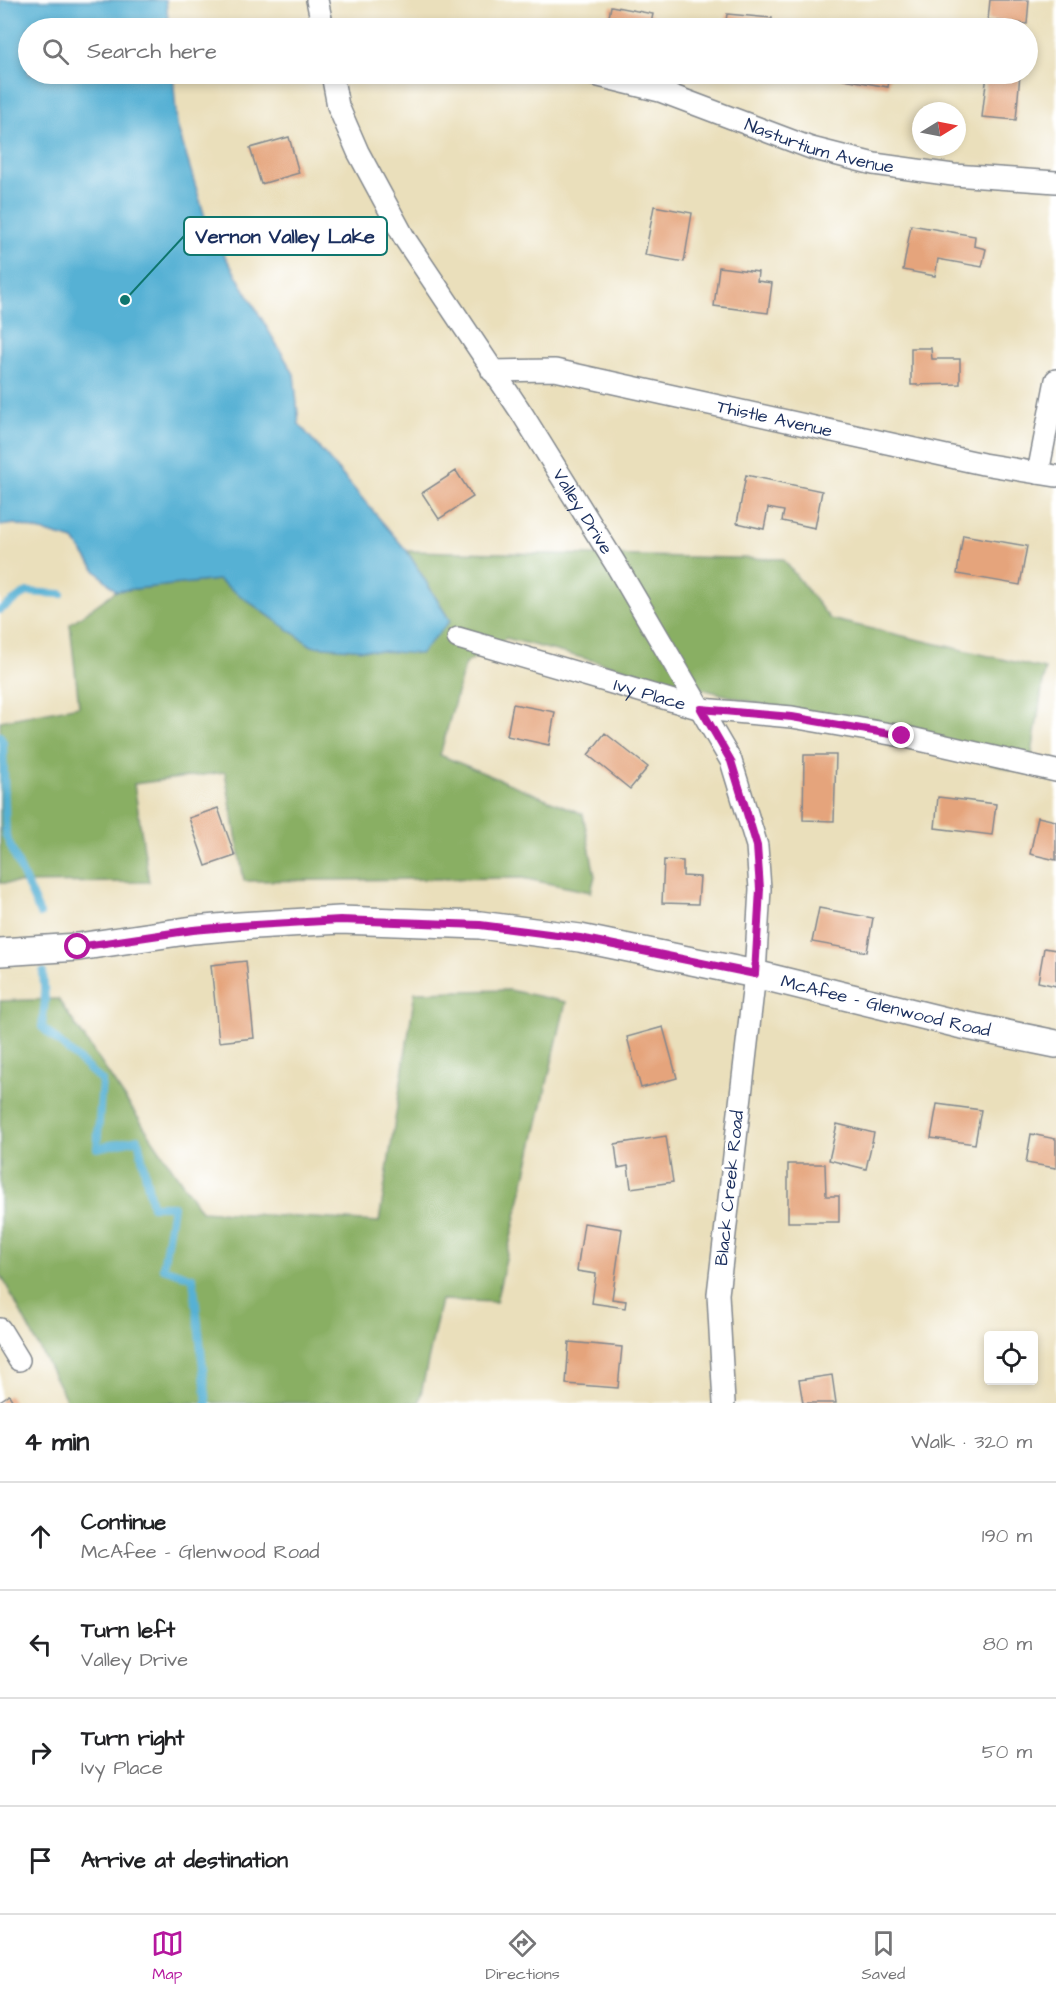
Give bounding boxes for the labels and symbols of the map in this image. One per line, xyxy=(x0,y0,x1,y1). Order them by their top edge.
north arrow xyxy=(912,102,966,156)
street label: Nasturtium Avenue xyxy=(741,112,896,180)
callout: Vernon Valley Lake xyxy=(184,217,387,255)
text: Vernon Valley Lake xyxy=(194,223,375,252)
street label: Thistle Avenue xyxy=(715,394,835,444)
street label: Valley Drive xyxy=(546,464,619,559)
street label: Ivy Place xyxy=(611,672,689,717)
route end xyxy=(888,722,914,748)
route start xyxy=(64,933,90,959)
street label: McAfee - Glenwood Road xyxy=(778,969,993,1043)
street label: Black Creek Road xyxy=(709,1109,750,1267)

